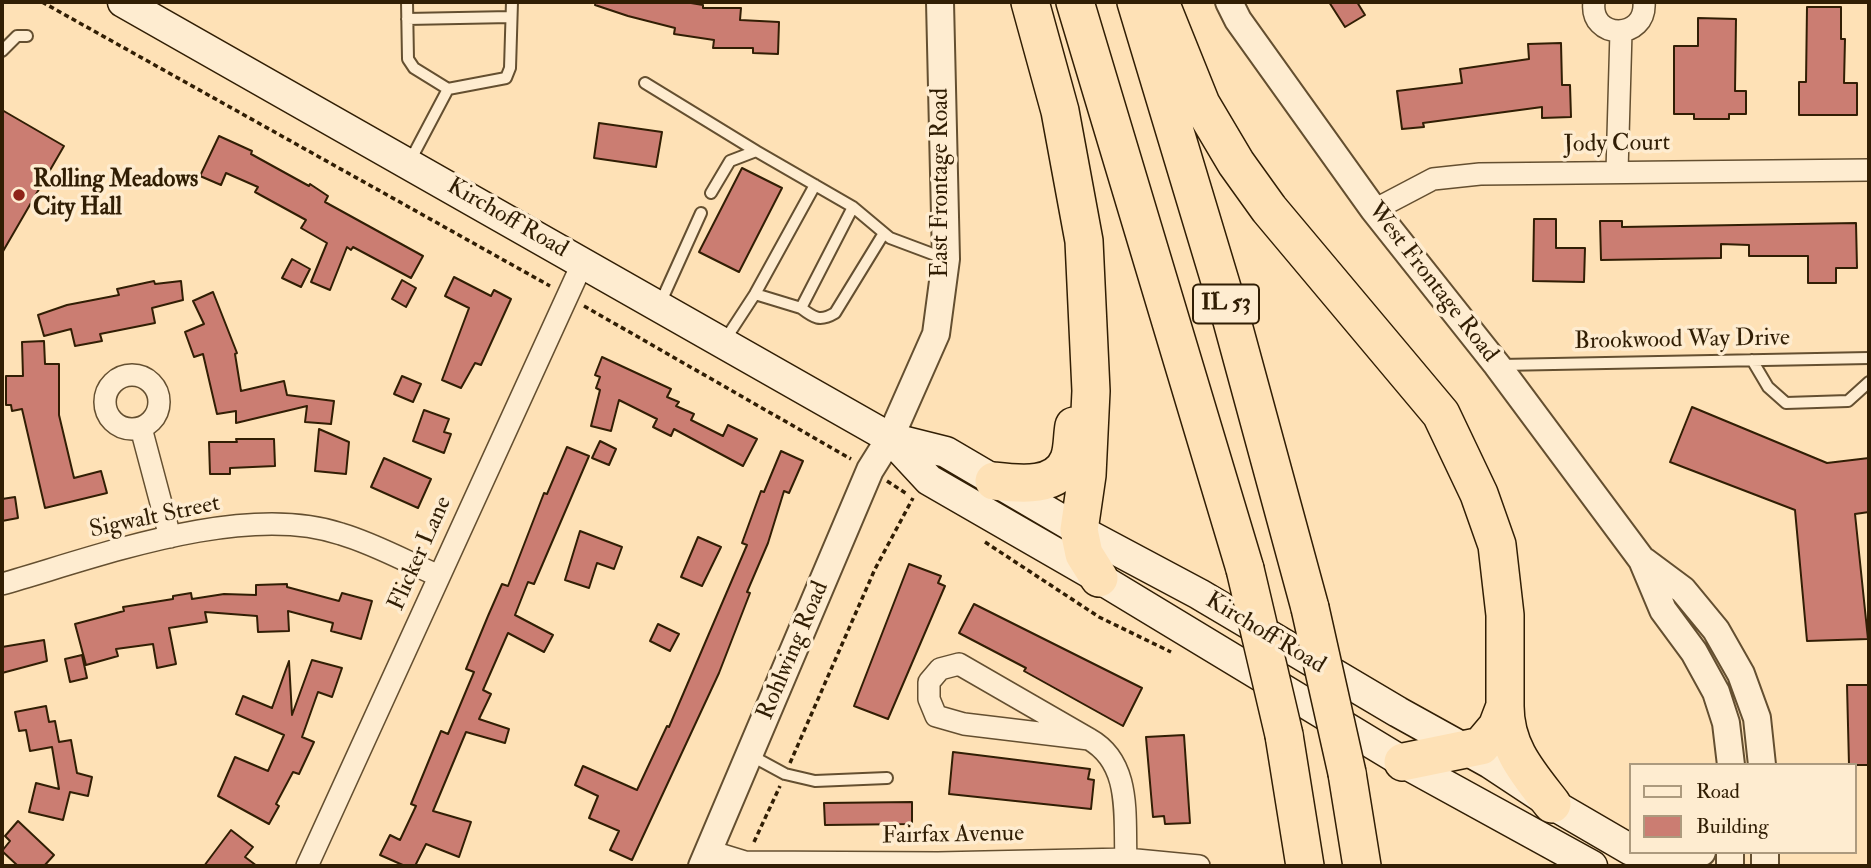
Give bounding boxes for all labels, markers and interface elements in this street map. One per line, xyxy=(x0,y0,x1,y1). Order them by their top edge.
street label: East Frontage Road xyxy=(928,88,956,278)
street label: Jody Court xyxy=(1564,130,1670,160)
place label: Rolling Meadows City Hall xyxy=(33,167,198,223)
street label: Kirchoff Road xyxy=(441,173,573,265)
marker: Rolling Meadows City Hall xyxy=(11,187,27,203)
street label: West Frontage Road xyxy=(1361,197,1503,369)
road number: IL 53 xyxy=(1193,284,1259,324)
street label: Brookwood Way Drive xyxy=(1574,325,1790,357)
street label: Sigwalt Street xyxy=(87,490,223,546)
street label: Flicker Lane xyxy=(383,492,459,616)
street label: Rohlwing Road xyxy=(752,577,836,725)
street label: Kirchoff Road xyxy=(1200,587,1330,681)
legend xyxy=(1630,763,1857,854)
text: Road xyxy=(1696,778,1740,805)
text: Building xyxy=(1696,813,1769,840)
street label: Fairfax Avenue xyxy=(882,820,1024,852)

